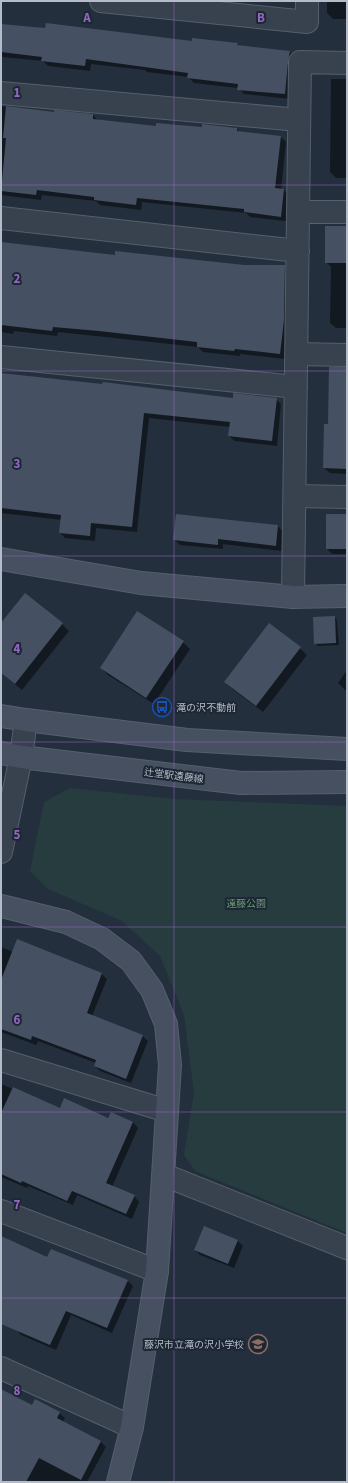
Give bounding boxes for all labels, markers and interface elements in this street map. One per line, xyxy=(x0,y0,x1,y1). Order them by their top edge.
text: A xyxy=(82,9,91,27)
text: B xyxy=(257,9,265,27)
text: 1 xyxy=(14,84,21,102)
text: 2 xyxy=(14,270,21,288)
text: 3 xyxy=(14,455,21,473)
text: 4 xyxy=(14,640,21,658)
bus stop icon: 滝の沢不動前 xyxy=(151,696,173,718)
place label: 滝の沢不動前 xyxy=(176,701,236,715)
street label: 辻堂駅遠藤線 xyxy=(143,765,205,787)
text: 5 xyxy=(14,826,21,844)
park label: 遠藤公園 xyxy=(226,897,266,911)
text: 6 xyxy=(14,1011,21,1029)
text: 7 xyxy=(14,1196,21,1214)
school or university icon: 藤沢市立滝の沢小学校 xyxy=(247,1333,269,1355)
place label: 藤沢市立滝の沢小学校 xyxy=(144,1338,244,1352)
text: 8 xyxy=(14,1382,21,1400)

